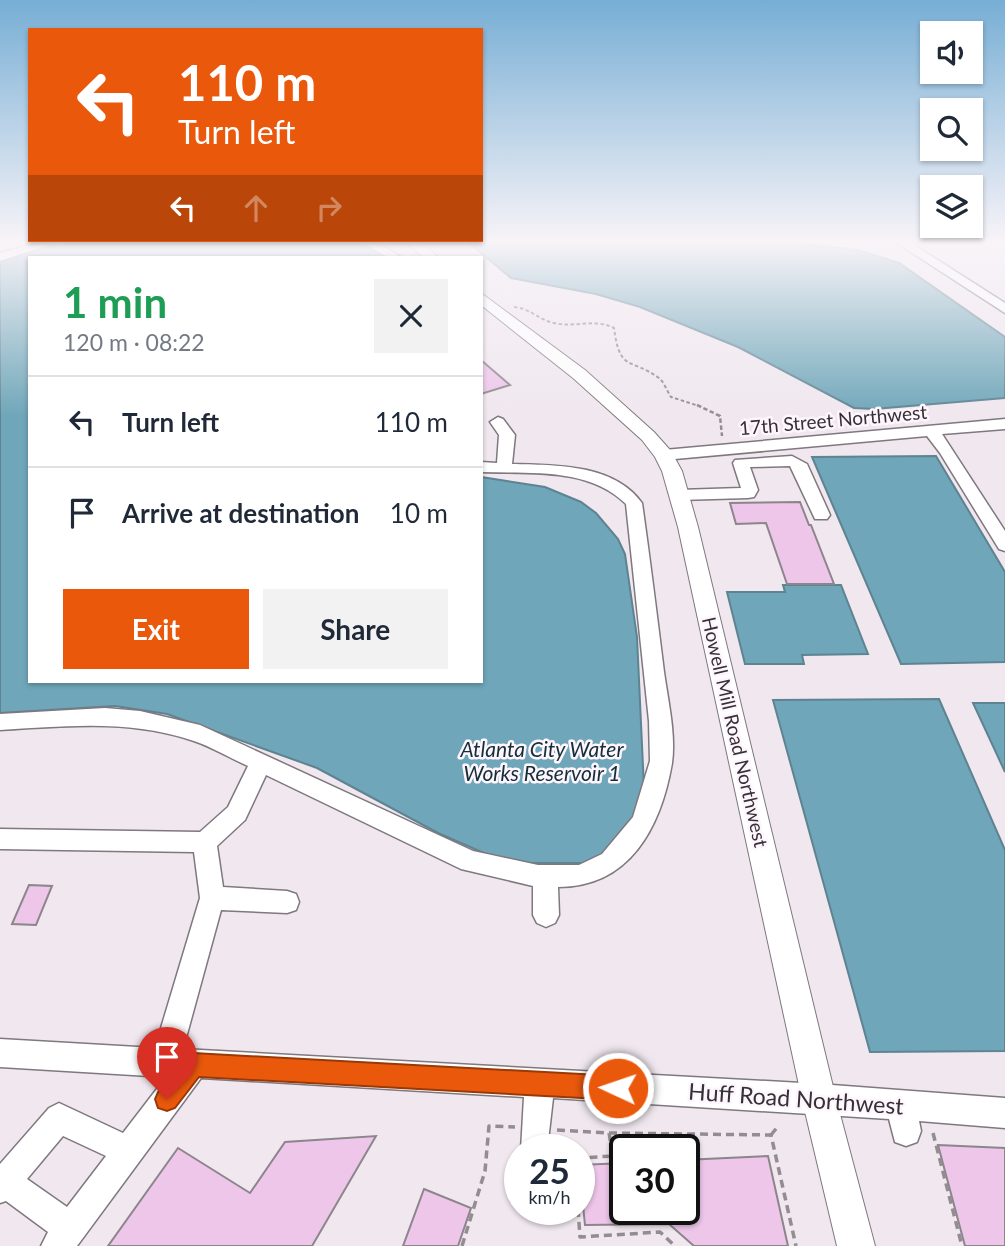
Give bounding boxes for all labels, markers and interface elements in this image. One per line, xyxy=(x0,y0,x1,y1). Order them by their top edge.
map controls xyxy=(920,21,983,238)
button: sound xyxy=(920,21,983,84)
text: 110 m xyxy=(178,53,316,111)
icon: left xyxy=(63,56,154,147)
button: search xyxy=(920,98,983,161)
text: Turn left xyxy=(178,112,295,151)
button: layers xyxy=(920,175,983,238)
icon: left xyxy=(164,189,202,227)
icon: ahead xyxy=(237,189,275,227)
icon: right xyxy=(310,189,348,227)
text: 1 min xyxy=(63,277,167,327)
button: close xyxy=(374,279,448,353)
text: 120 m · 08:22 xyxy=(63,328,205,356)
street label: 17th Street Northwest xyxy=(738,400,928,439)
icon: left xyxy=(63,403,101,441)
text: Turn left xyxy=(122,406,219,438)
text: 110 m xyxy=(375,406,448,438)
icon: arrive xyxy=(63,494,101,532)
text: Arrive at destination xyxy=(122,497,359,529)
text: 10 m xyxy=(390,497,448,529)
button: Exit xyxy=(63,589,249,669)
button: Share xyxy=(263,589,448,669)
street label: Howell Mill Road Northwest xyxy=(698,615,773,849)
water label: Atlanta City Water Works Reservoir 1 xyxy=(459,736,624,785)
pin xyxy=(137,1027,197,1099)
icon: arrive xyxy=(148,1038,186,1076)
position arrow xyxy=(581,1051,655,1125)
street label: Huff Road Northwest xyxy=(687,1077,905,1120)
speed limit sign: 30 xyxy=(609,1134,700,1225)
text: 25 xyxy=(529,1149,570,1191)
text: km/h xyxy=(528,1186,571,1208)

